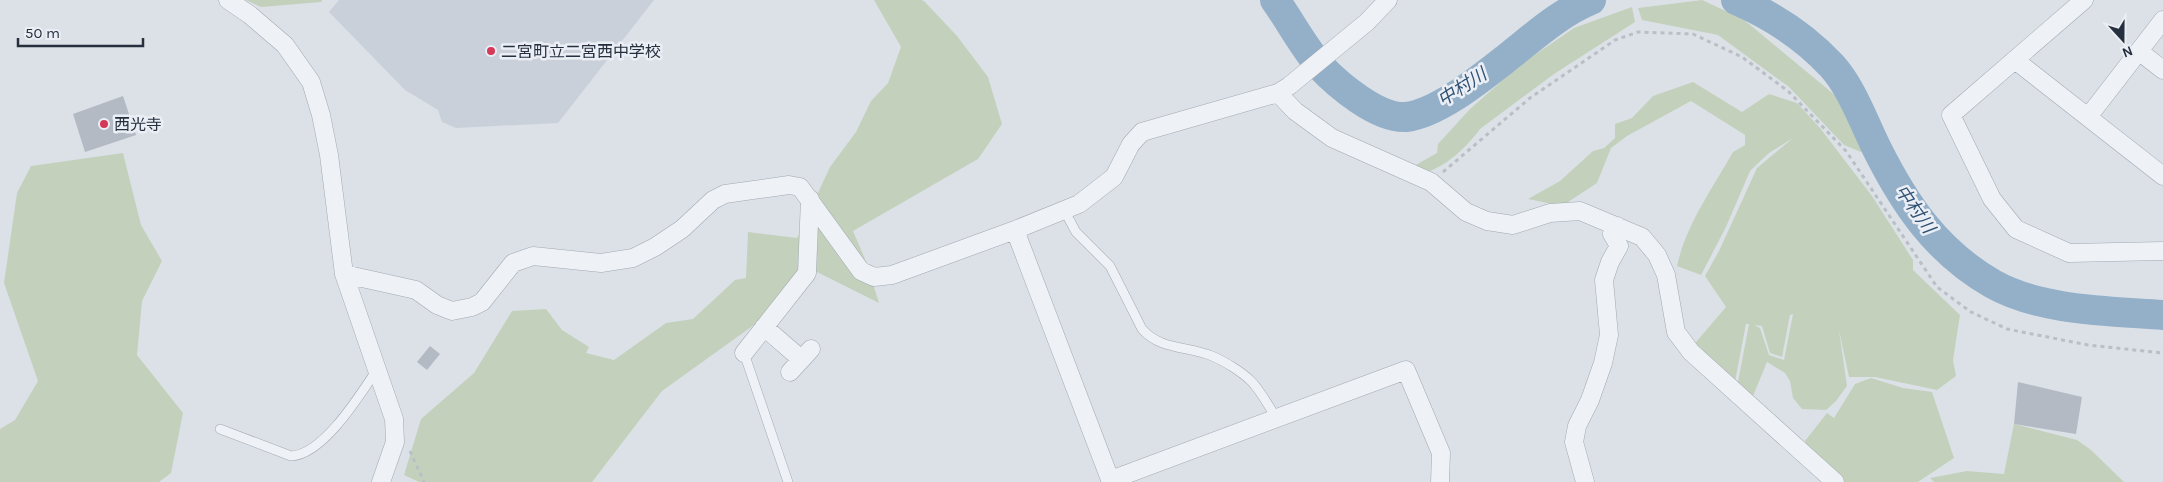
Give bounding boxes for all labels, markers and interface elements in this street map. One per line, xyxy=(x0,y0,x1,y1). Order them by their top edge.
scale bar xyxy=(18,15,142,47)
north arrow xyxy=(2098,15,2148,65)
text: 50 m xyxy=(25,24,60,42)
place label: 二宮町立二宮西中学校 xyxy=(501,42,661,61)
text: N xyxy=(2120,42,2135,61)
marker: 二宮町立二宮西中学校 xyxy=(485,45,497,57)
water label: 中村川 xyxy=(1433,62,1492,111)
place label: 西光寺 xyxy=(114,115,162,134)
marker: 西光寺 xyxy=(98,118,110,130)
water label: 中村川 xyxy=(1891,181,1941,239)

